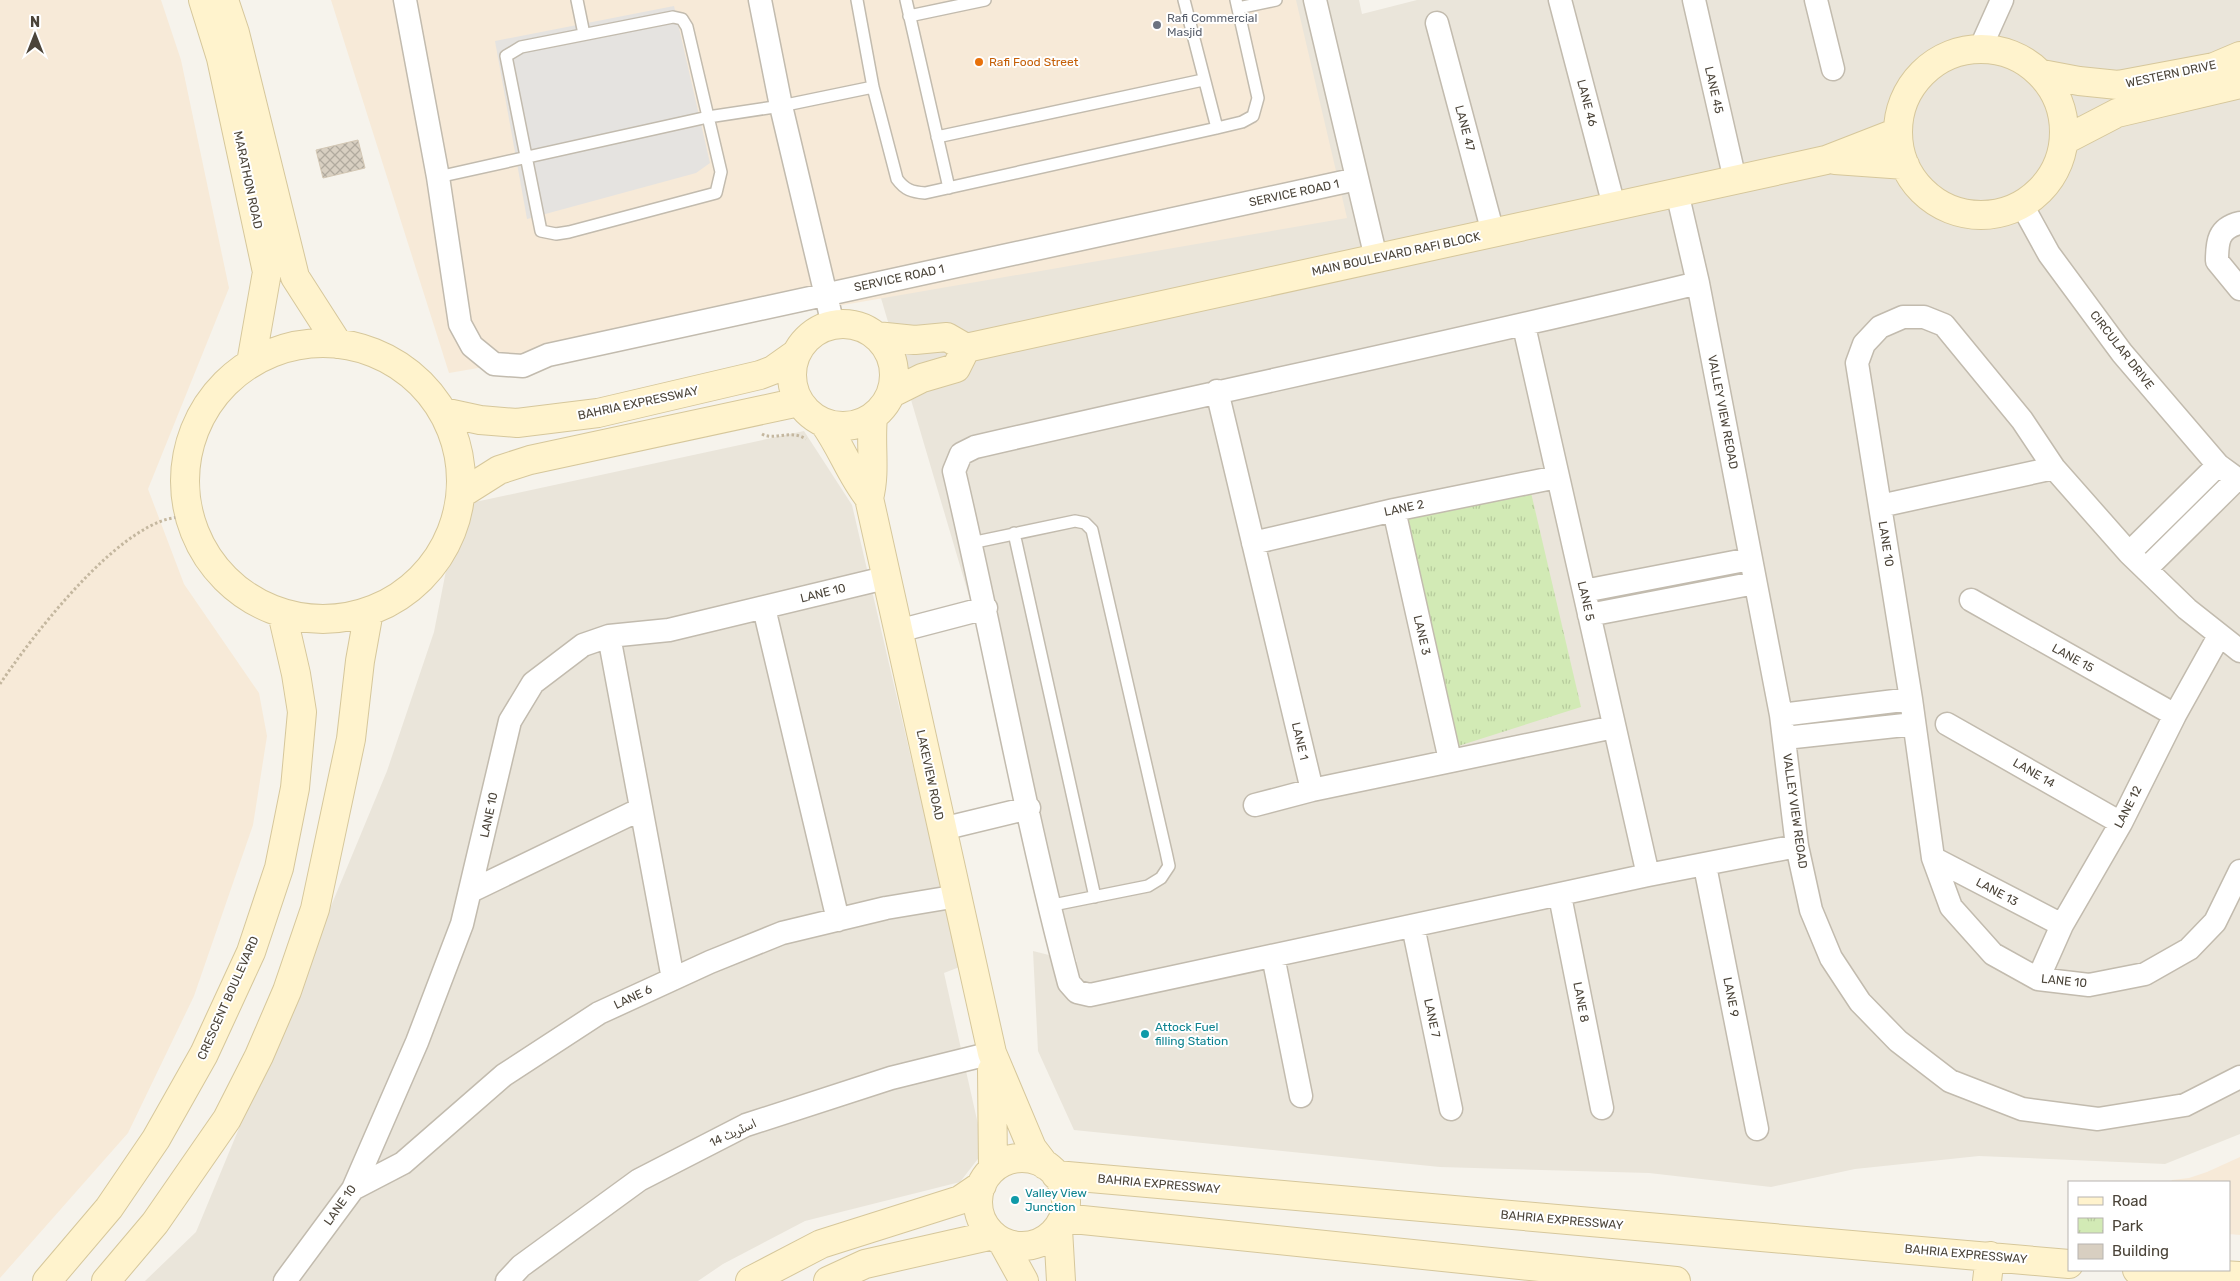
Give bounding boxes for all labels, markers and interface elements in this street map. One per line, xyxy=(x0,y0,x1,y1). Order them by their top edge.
north arrow xyxy=(10,10,60,60)
place label: Rafi Commercial Masjid xyxy=(1167,11,1257,39)
text: N xyxy=(30,14,40,31)
marker: Rafi Commercial Masjid xyxy=(1151,19,1163,31)
place label: Rafi Food Street xyxy=(989,55,1079,69)
marker: Rafi Food Street xyxy=(973,56,985,68)
street label: WESTERN DRIVE xyxy=(2124,58,2218,90)
street label: LANE 45 xyxy=(1702,65,1726,115)
street label: LANE 46 xyxy=(1574,78,1600,128)
street label: LANE 47 xyxy=(1452,104,1478,152)
street label: MARATHON ROAD xyxy=(231,130,265,230)
street label: SERVICE ROAD 1 xyxy=(1248,177,1340,209)
street label: MAIN BOULEVARD RAFI BLOCK xyxy=(1310,229,1482,279)
street label: SERVICE ROAD 1 xyxy=(853,262,945,294)
street label: CIRCULAR DRIVE xyxy=(2087,308,2157,392)
street label: VALLEY VIEW REOAD xyxy=(1705,354,1741,470)
street label: BAHRIA EXPRESSWAY xyxy=(576,383,700,423)
street label: LANE 2 xyxy=(1383,497,1425,519)
street label: LANE 10 xyxy=(1875,520,1897,568)
street label: LANE 5 xyxy=(1575,580,1597,622)
street label: LANE 10 xyxy=(799,581,847,605)
street label: LANE 3 xyxy=(1411,614,1433,656)
street label: LANE 15 xyxy=(2050,641,2096,675)
street label: LANE 1 xyxy=(1289,721,1311,761)
street label: LAKEVIEW ROAD xyxy=(914,729,946,821)
street label: VALLEY VIEW REOAD xyxy=(1780,752,1810,870)
street label: LANE 14 xyxy=(2011,755,2058,791)
street label: LANE 12 xyxy=(2111,784,2145,830)
street label: LANE 10 xyxy=(477,791,501,839)
street label: LANE 13 xyxy=(1974,875,2020,909)
street label: CRESCENT BOULEVARD xyxy=(194,934,262,1062)
street label: LANE 10 xyxy=(2040,972,2088,990)
street label: LANE 9 xyxy=(1720,976,1742,1018)
street label: LANE 8 xyxy=(1570,981,1592,1023)
street label: LANE 6 xyxy=(612,982,654,1012)
street label: LANE 7 xyxy=(1421,997,1443,1039)
place label: Attock Fuel filling Station xyxy=(1155,1020,1228,1048)
marker: Attock Fuel filling Station xyxy=(1139,1028,1151,1040)
street label: اسٹریٹ 14 xyxy=(707,1116,759,1151)
street label: BAHRIA EXPRESSWAY xyxy=(1097,1172,1221,1196)
legend xyxy=(2068,1181,2230,1271)
street label: LANE 10 xyxy=(321,1182,359,1228)
place label: Valley View Junction xyxy=(1025,1186,1087,1214)
text: Road xyxy=(2112,1192,2148,1210)
marker: Valley View Junction xyxy=(1009,1194,1021,1206)
street label: BAHRIA EXPRESSWAY xyxy=(1500,1208,1624,1232)
text: Park xyxy=(2112,1217,2143,1235)
street label: BAHRIA EXPRESSWAY xyxy=(1904,1242,2028,1266)
text: Building xyxy=(2112,1242,2169,1260)

